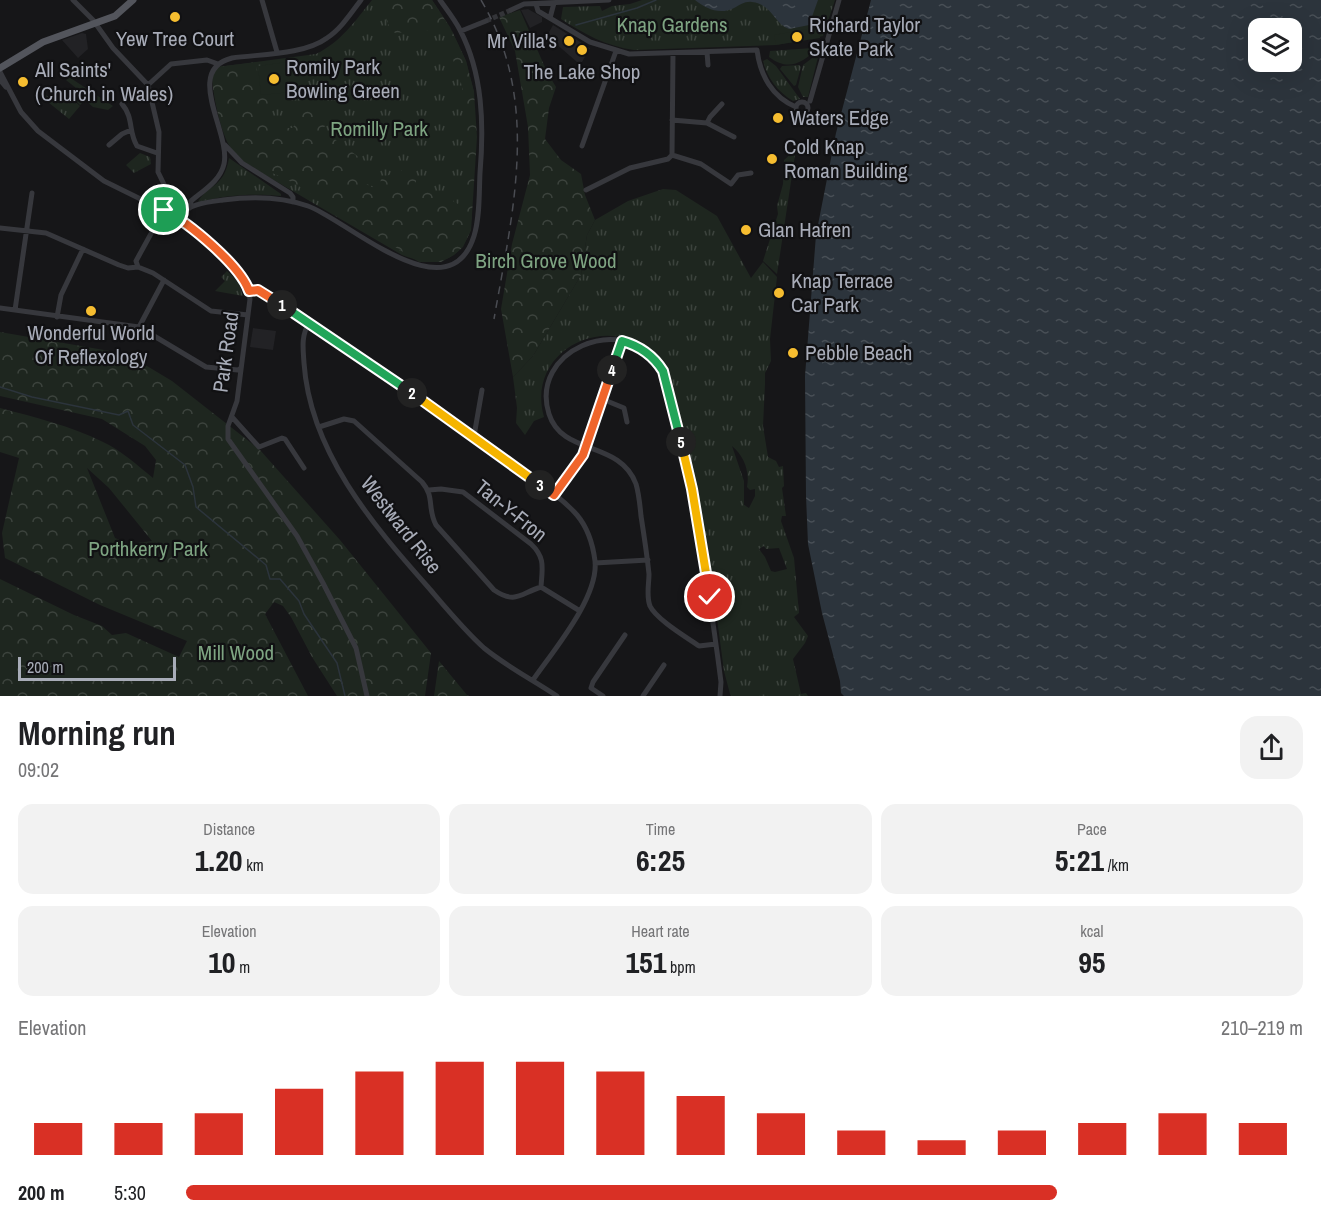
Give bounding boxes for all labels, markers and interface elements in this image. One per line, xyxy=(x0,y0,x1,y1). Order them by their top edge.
marker: Yew Tree Court xyxy=(168,10,182,24)
park label: Knap Gardens xyxy=(616,10,728,39)
place label: Richard Taylor Skate Park xyxy=(809,10,920,63)
map controls xyxy=(1248,18,1302,72)
button: layers xyxy=(1248,18,1302,72)
place label: Yew Tree Court xyxy=(116,24,234,53)
place label: Mr Villa's xyxy=(487,26,557,55)
marker: Richard Taylor Skate Park xyxy=(790,30,804,44)
marker: Mr Villa's xyxy=(562,34,576,48)
marker: The Lake Shop xyxy=(575,43,589,57)
place label: Romily Park Bowling Green xyxy=(286,52,400,105)
place label: All Saints' (Church in Wales) xyxy=(34,55,173,108)
place label: The Lake Shop xyxy=(524,57,640,86)
marker: Romily Park Bowling Green xyxy=(267,72,281,86)
marker: All Saints' (Church in Wales) xyxy=(16,75,30,89)
place label: Waters Edge xyxy=(790,103,889,132)
marker: Waters Edge xyxy=(771,111,785,125)
park label: Romilly Park xyxy=(330,114,428,143)
place label: Cold Knap Roman Building xyxy=(784,132,908,185)
marker: Cold Knap Roman Building xyxy=(765,152,779,166)
pin xyxy=(138,184,189,235)
icon: arrive xyxy=(147,193,180,226)
place label: Glan Hafren xyxy=(758,215,851,244)
marker: Glan Hafren xyxy=(739,223,753,237)
park label: Birch Grove Wood xyxy=(475,246,617,275)
place label: Knap Terrace Car Park xyxy=(791,266,893,319)
marker: Knap Terrace Car Park xyxy=(772,286,786,300)
pin: 1 xyxy=(267,290,297,320)
text: 1 xyxy=(278,294,286,316)
marker: Wonderful World Of Reflexology xyxy=(84,304,98,318)
street label: Park Road xyxy=(205,310,246,394)
place label: Wonderful World Of Reflexology xyxy=(27,318,155,371)
place label: Pebble Beach xyxy=(805,338,912,367)
marker: Pebble Beach xyxy=(786,346,800,360)
pin: 4 xyxy=(597,355,627,385)
text: 4 xyxy=(608,359,616,381)
pin: 2 xyxy=(397,378,427,408)
text: 2 xyxy=(408,382,416,404)
pin: 5 xyxy=(666,427,696,457)
text: 5 xyxy=(677,431,685,453)
street label: Westward Rise xyxy=(354,470,449,580)
pin: 3 xyxy=(525,470,555,500)
street label: Tan-Y-Fron xyxy=(469,473,553,549)
text: 3 xyxy=(536,474,544,496)
park label: Porthkerry Park xyxy=(88,534,208,563)
pin xyxy=(684,571,735,622)
icon: check xyxy=(693,580,726,613)
park label: Mill Wood xyxy=(198,638,274,667)
scale bar xyxy=(18,654,176,682)
text: 200 m xyxy=(27,656,63,678)
text: Morning run xyxy=(18,711,176,755)
button: share xyxy=(1240,716,1303,779)
text: 09:02 xyxy=(18,756,59,783)
text: Distance xyxy=(203,818,255,840)
text: Time xyxy=(646,818,675,840)
text: Pace xyxy=(1077,818,1107,840)
text: 1.20 xyxy=(195,840,243,880)
text: 6:25 xyxy=(636,840,685,880)
text: 5:21 xyxy=(1055,840,1104,880)
text: km xyxy=(243,854,264,876)
text: /km xyxy=(1104,854,1129,876)
text: Elevation xyxy=(202,920,257,942)
text: Heart rate xyxy=(631,920,690,942)
text: kcal xyxy=(1080,920,1103,942)
text: 10 xyxy=(208,942,236,982)
text: 151 xyxy=(625,942,666,982)
text: 95 xyxy=(1078,942,1106,982)
text: m xyxy=(236,956,250,978)
text: bpm xyxy=(666,956,696,978)
text: Elevation xyxy=(18,1014,86,1041)
text: 210–219 m xyxy=(1221,1014,1303,1041)
text: 200 m xyxy=(18,1179,65,1206)
text: 5:30 xyxy=(114,1179,146,1206)

